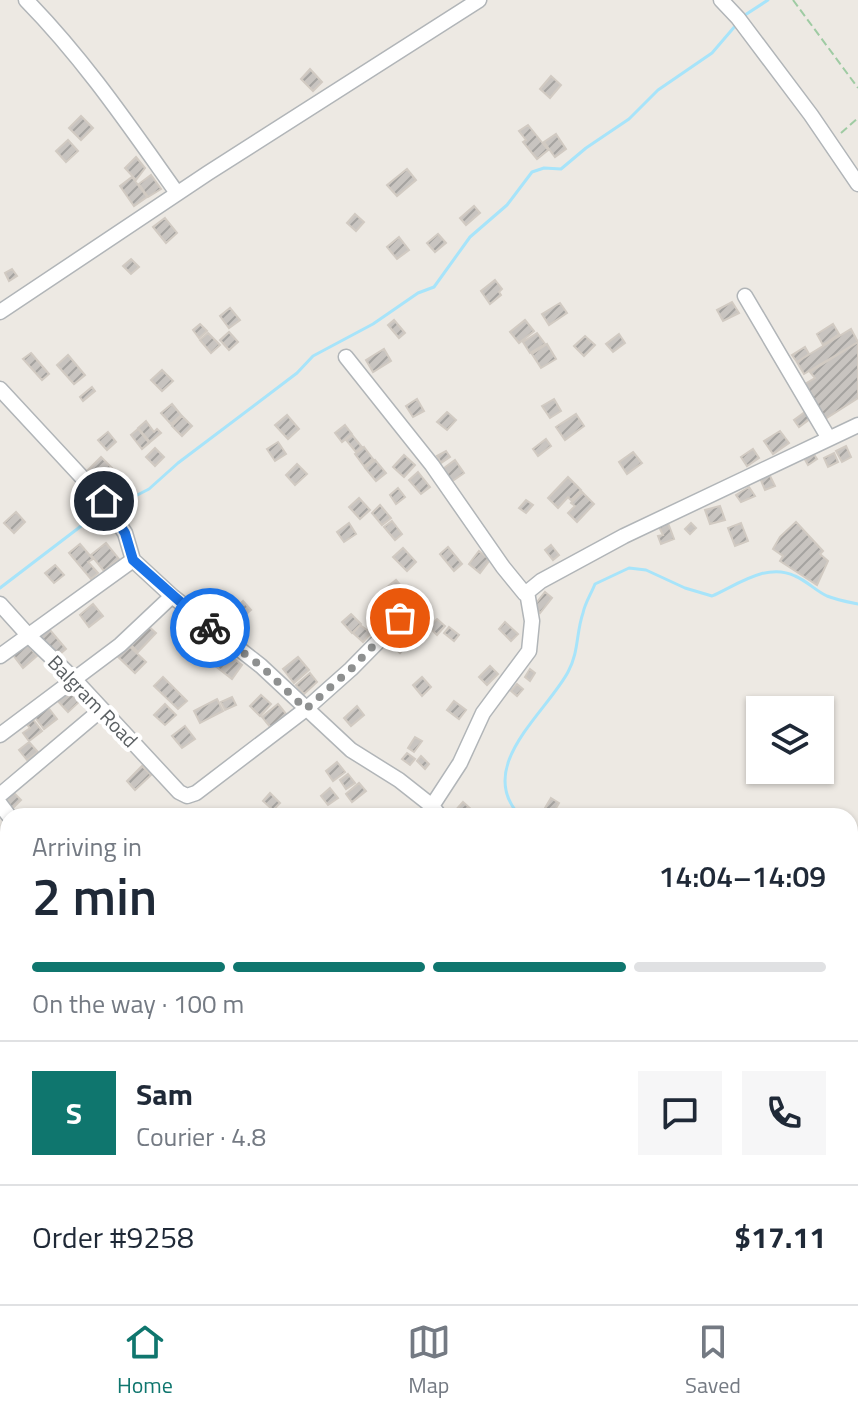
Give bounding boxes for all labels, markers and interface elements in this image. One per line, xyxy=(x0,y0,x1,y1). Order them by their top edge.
pin xyxy=(70,467,138,535)
icon: home xyxy=(82,479,126,523)
pin xyxy=(366,584,434,652)
courier xyxy=(170,588,250,668)
icon: bag xyxy=(378,596,422,640)
icon: bike xyxy=(188,606,232,650)
street label: Balgram Road xyxy=(41,648,145,754)
map controls xyxy=(746,696,834,784)
button: layers xyxy=(746,696,834,784)
text: Arriving in xyxy=(32,827,142,866)
text: 14:04–14:09 xyxy=(659,853,826,899)
text: 2 min xyxy=(32,856,157,935)
text: On the way · 100 m xyxy=(32,984,244,1023)
text: Sam xyxy=(136,1071,193,1117)
button: chat xyxy=(638,1071,722,1155)
button: phone xyxy=(742,1071,826,1155)
text: S xyxy=(66,1090,82,1136)
text: Courier · 4.8 xyxy=(136,1117,266,1156)
text: Order #9258 xyxy=(32,1214,194,1260)
text: $17.11 xyxy=(734,1214,826,1260)
tab: Home xyxy=(117,1320,173,1402)
tab: Map xyxy=(407,1320,451,1402)
tab: Saved xyxy=(685,1320,741,1402)

